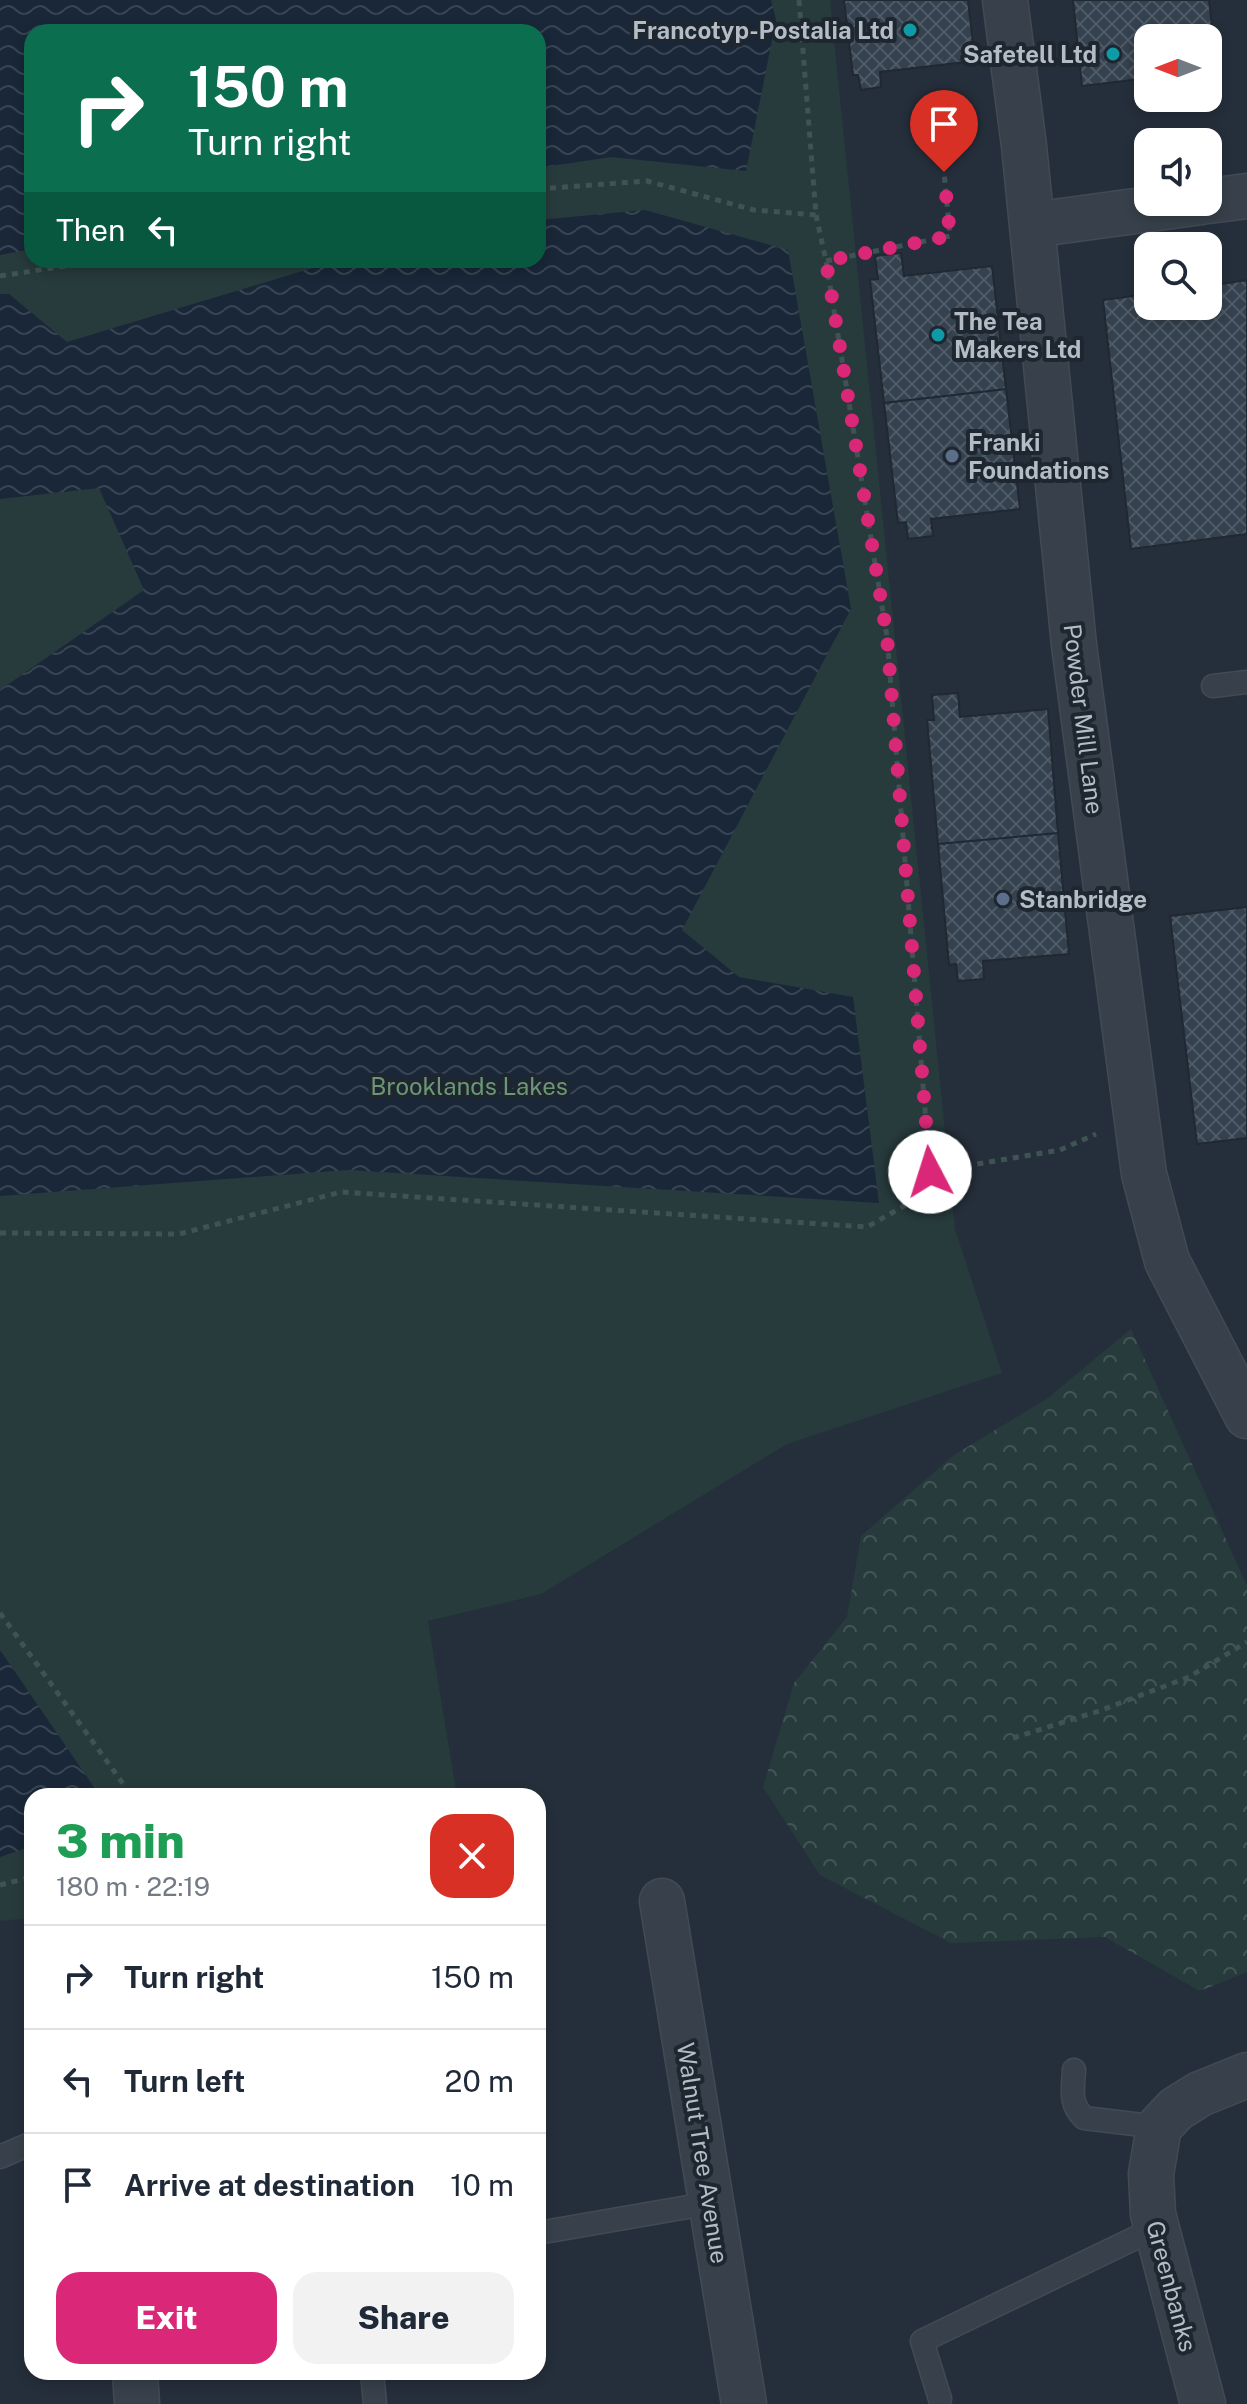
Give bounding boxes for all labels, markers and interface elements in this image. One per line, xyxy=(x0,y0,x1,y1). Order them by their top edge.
place label: Francotyp-Postalia Ltd xyxy=(632,16,894,44)
marker: Francotyp-Postalia Ltd xyxy=(901,21,919,39)
north arrow xyxy=(1134,24,1222,112)
map controls xyxy=(1134,24,1222,320)
place label: Safetell Ltd xyxy=(963,40,1097,68)
marker: Safetell Ltd xyxy=(1104,45,1122,63)
text: 150 m xyxy=(188,54,349,120)
icon: right xyxy=(56,56,160,160)
pin xyxy=(910,90,978,172)
icon: arrive xyxy=(922,102,966,146)
text: Turn right xyxy=(188,121,351,163)
button: sound xyxy=(1134,128,1222,216)
icon: left xyxy=(141,208,185,252)
text: Then xyxy=(56,212,125,248)
button: search xyxy=(1134,232,1222,320)
place label: The Tea Makers Ltd xyxy=(954,307,1081,363)
marker: The Tea Makers Ltd xyxy=(929,326,947,344)
place label: Franki Foundations xyxy=(968,428,1109,484)
marker: Franki Foundations xyxy=(943,447,961,465)
street label: Powder Mill Lane xyxy=(1058,622,1110,816)
place label: Stanbridge xyxy=(1019,885,1147,913)
marker: Stanbridge xyxy=(994,890,1012,908)
park label: Brooklands Lakes xyxy=(370,1072,568,1100)
position arrow xyxy=(888,1130,972,1214)
text: 3 min xyxy=(56,1812,185,1869)
button: close xyxy=(430,1814,514,1898)
text: 180 m · 22:19 xyxy=(56,1871,210,1902)
icon: right xyxy=(56,1955,100,1999)
text: Turn right xyxy=(124,1959,264,1995)
text: 150 m xyxy=(431,1959,514,1995)
street label: Walnut Tree Avenue xyxy=(672,2041,734,2265)
icon: left xyxy=(56,2059,100,2103)
text: Turn left xyxy=(124,2063,245,2099)
text: 20 m xyxy=(445,2063,514,2099)
icon: arrive xyxy=(56,2163,100,2207)
text: Arrive at destination xyxy=(124,2167,415,2203)
text: 10 m xyxy=(450,2167,514,2203)
street label: Greenbanks xyxy=(1141,2217,1203,2355)
button: Exit xyxy=(56,2272,277,2364)
button: Share xyxy=(293,2272,514,2364)

